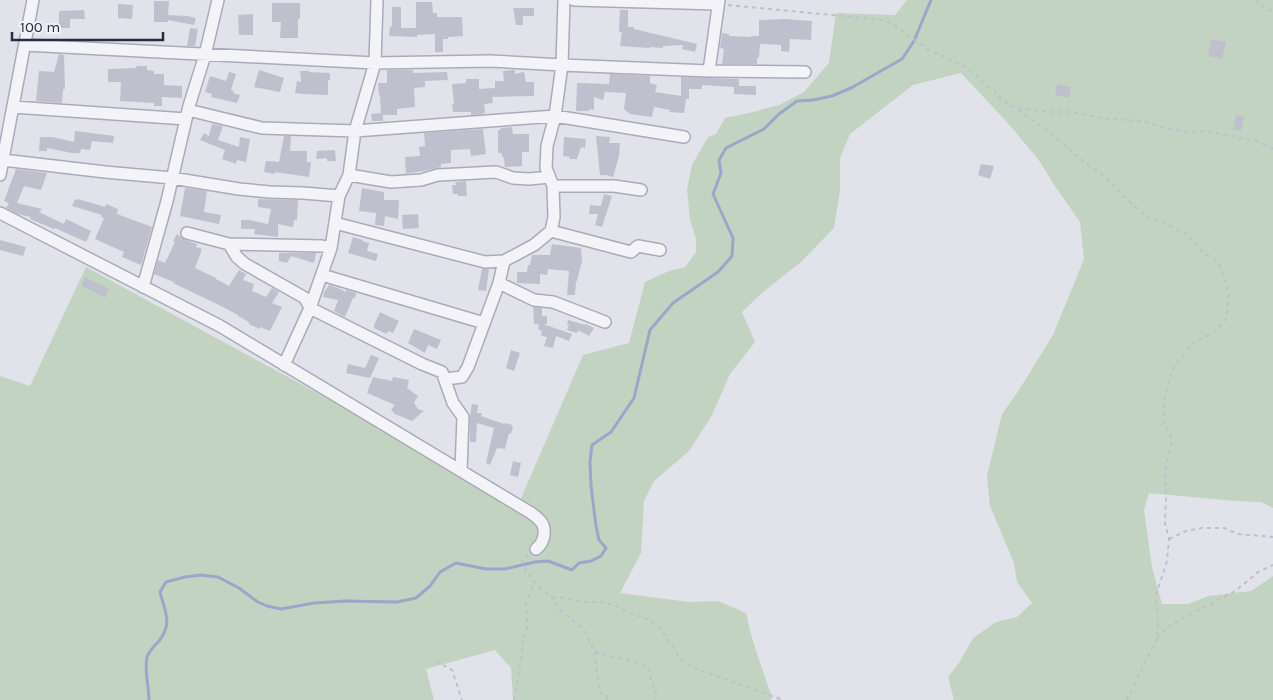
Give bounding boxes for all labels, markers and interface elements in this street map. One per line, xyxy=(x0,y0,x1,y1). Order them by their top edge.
scale bar xyxy=(12,10,164,42)
text: 100 m xyxy=(20,18,60,36)

